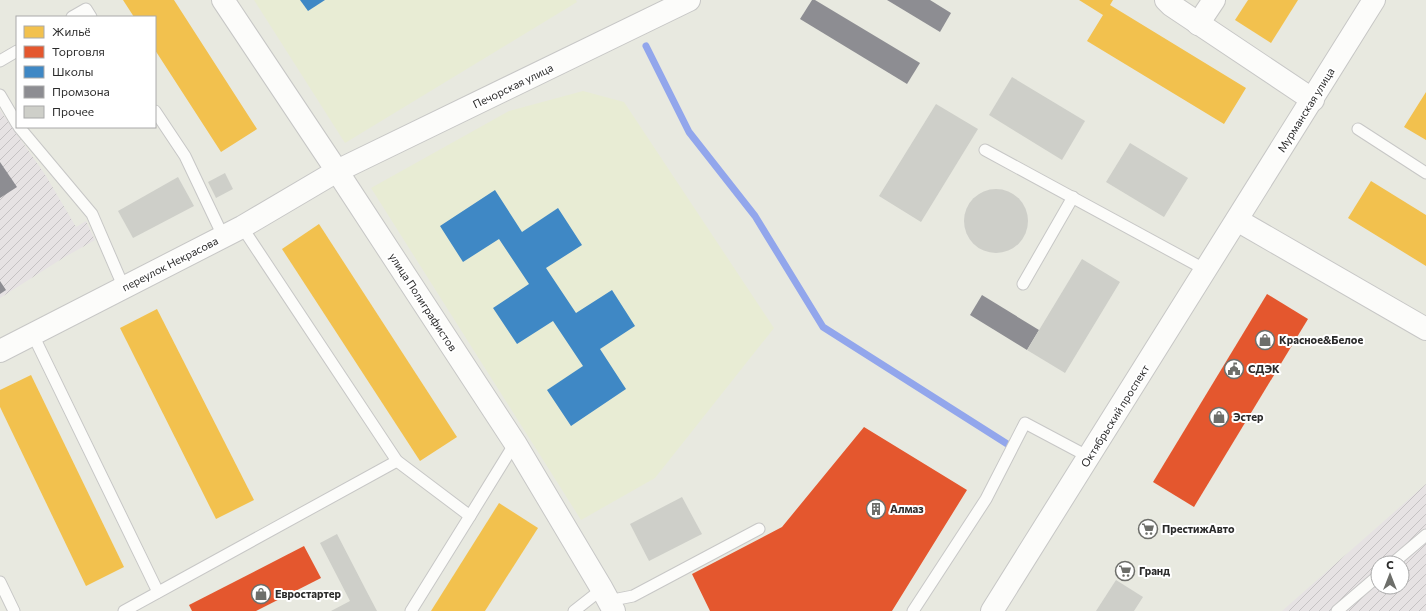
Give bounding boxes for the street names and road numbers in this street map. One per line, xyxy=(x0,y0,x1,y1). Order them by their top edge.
street label: Печорская улица xyxy=(470,60,555,111)
street label: Мурманская улица xyxy=(1274,65,1337,154)
street label: переулок Некрасова xyxy=(120,234,220,293)
street label: улица Полиграфистов xyxy=(387,250,460,353)
street label: Октябрьский проспект xyxy=(1078,362,1151,469)

